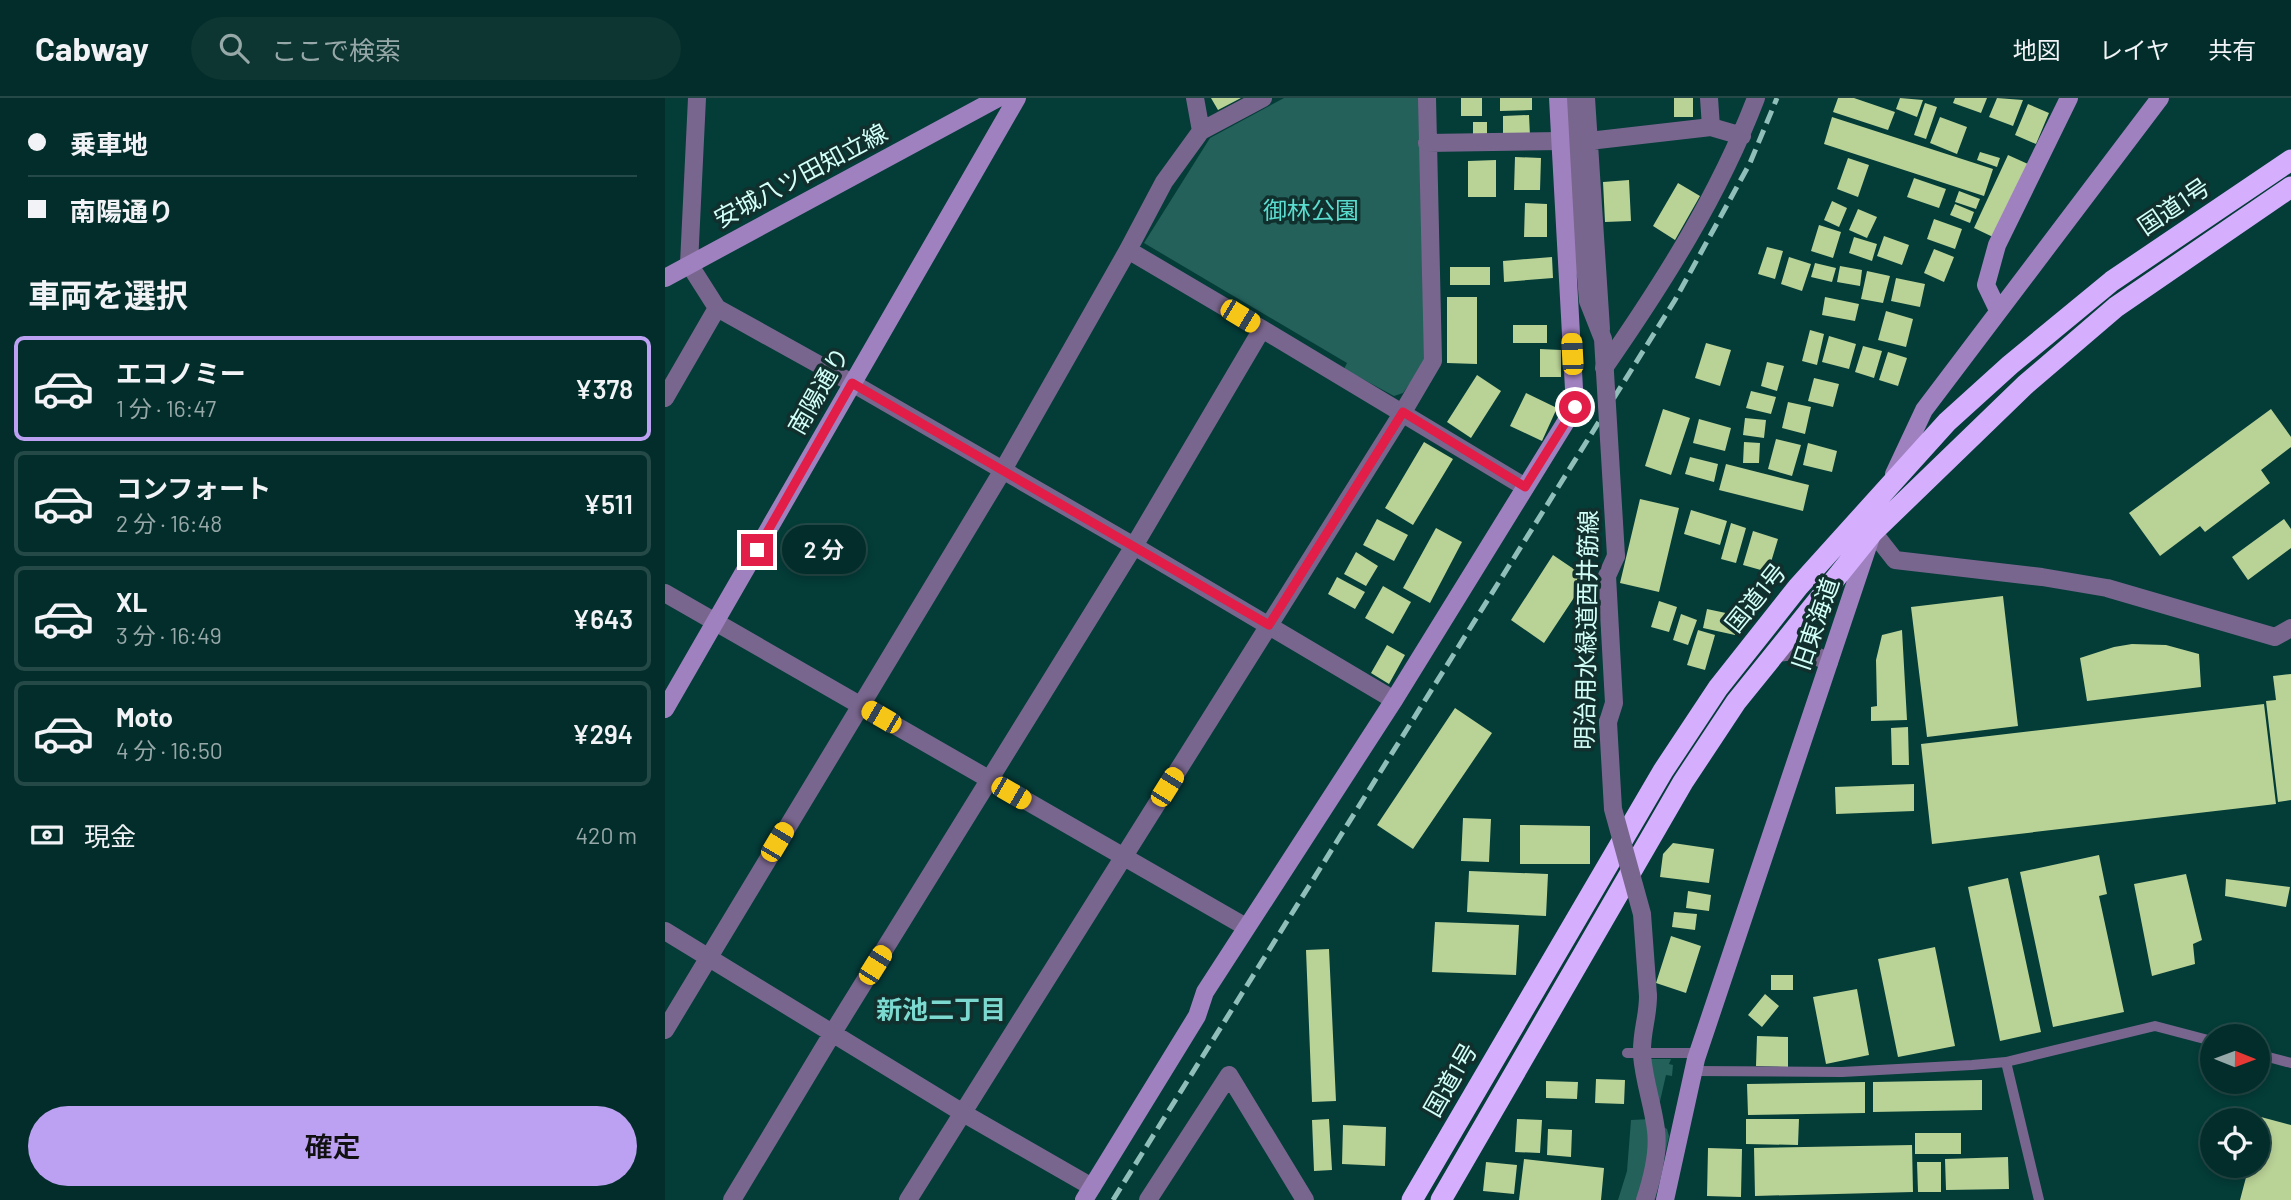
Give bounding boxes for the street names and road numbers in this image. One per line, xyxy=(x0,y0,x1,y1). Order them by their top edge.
street label: 安城八ツ田知立線 xyxy=(709,117,892,233)
street label: 国道1号 xyxy=(2132,171,2215,240)
street label: 南陽通り xyxy=(781,341,854,439)
street label: 明治用水緑道西井筋線 xyxy=(1569,510,1602,750)
street label: 国道1号 xyxy=(1718,557,1791,637)
street label: 旧東海道 xyxy=(1785,573,1844,674)
street label: 国道1号 xyxy=(1417,1037,1482,1121)

